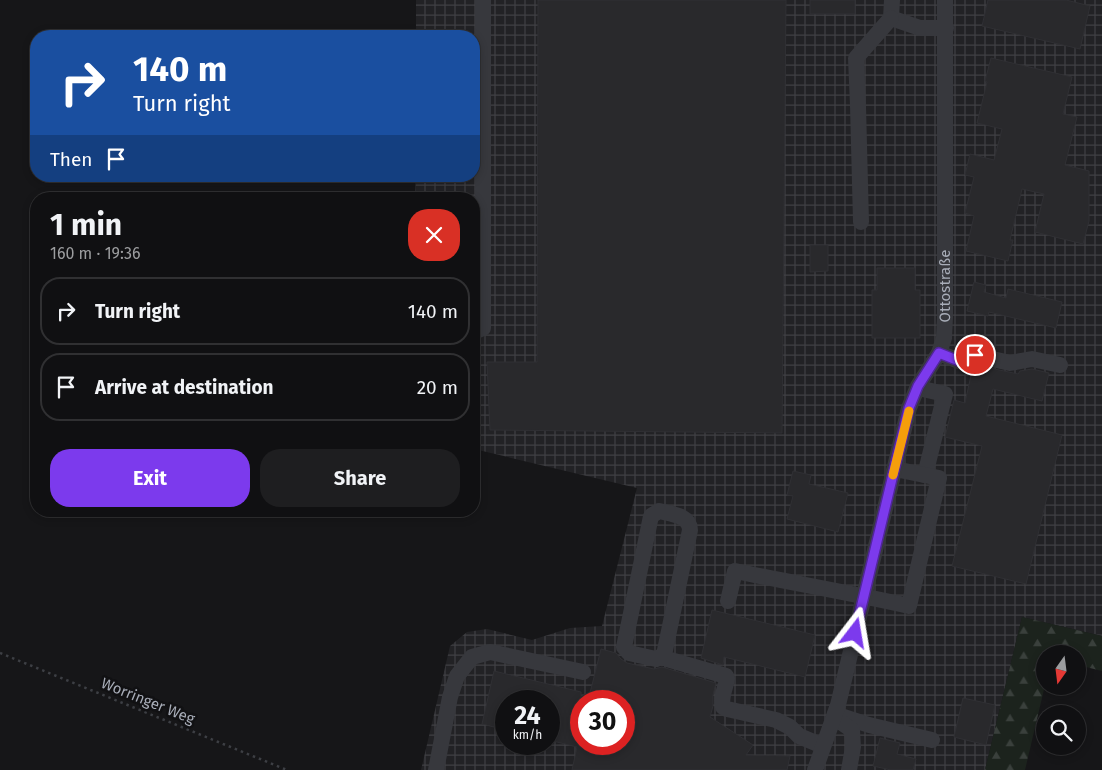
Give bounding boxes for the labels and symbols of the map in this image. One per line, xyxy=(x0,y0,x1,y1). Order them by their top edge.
street label: Ottostraße xyxy=(936,250,954,323)
pin xyxy=(954,334,996,376)
position arrow xyxy=(828,606,880,658)
north arrow xyxy=(1036,645,1086,695)
street label: Worringer Weg xyxy=(99,674,198,728)
speed limit sign: 30 xyxy=(570,690,635,755)

